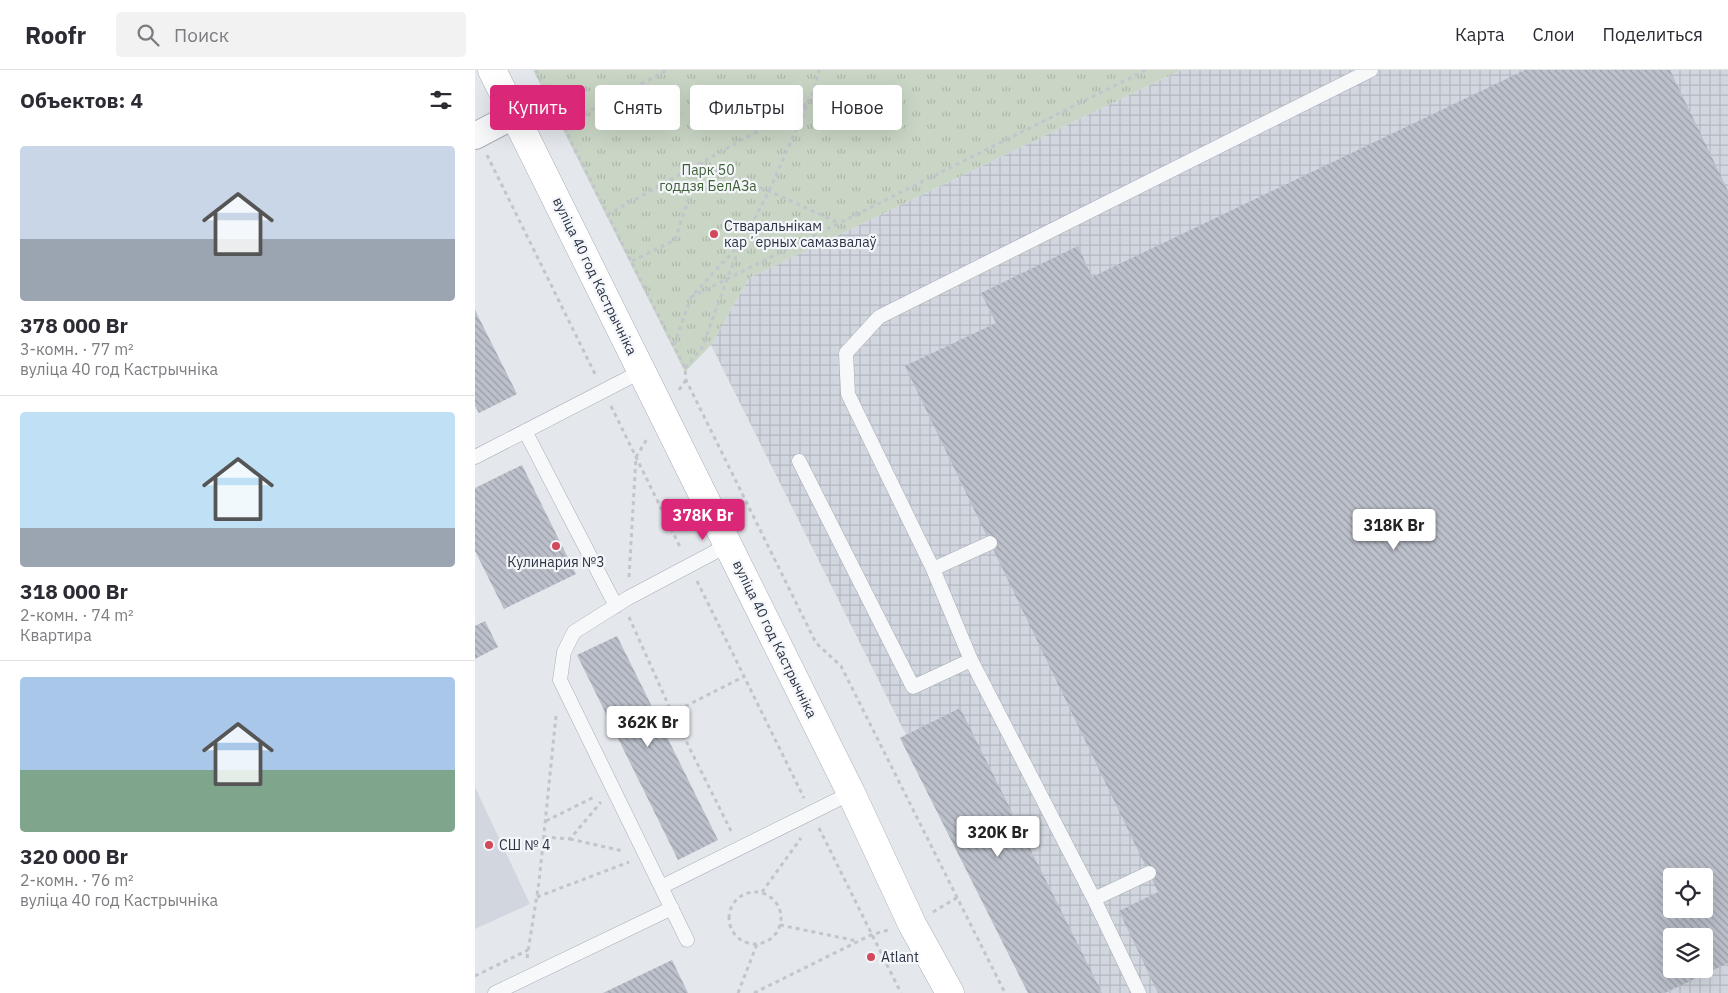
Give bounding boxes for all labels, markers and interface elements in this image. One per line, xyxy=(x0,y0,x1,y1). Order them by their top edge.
search box xyxy=(116,12,466,57)
text: Roofr xyxy=(25,19,86,51)
icon: search xyxy=(134,21,162,49)
text: Поиск xyxy=(174,23,229,47)
text: Карта xyxy=(1455,23,1505,46)
text: Слои xyxy=(1533,23,1575,46)
text: Поделиться xyxy=(1603,23,1703,46)
chip: Купить xyxy=(490,85,585,130)
chip: Снять xyxy=(595,85,680,130)
chip: Фильтры xyxy=(690,85,803,130)
chip: Новое xyxy=(813,85,902,130)
text: Объектов: 4 xyxy=(20,86,143,114)
icon: filters xyxy=(427,86,455,114)
park label: Парк 50 годдзя БелАЗа xyxy=(659,161,757,195)
icon: home xyxy=(193,179,283,269)
street label: вуліца 40 год Кастрычніка xyxy=(549,194,641,358)
place label: Стваральнікам карʼерных самазвалаў xyxy=(724,217,877,251)
marker: Стваральнікам карʼерных самазвалаў xyxy=(708,228,720,240)
text: 378 000 Br xyxy=(20,311,128,339)
text: 3-комн. · 77 m² xyxy=(20,339,134,359)
text: вуліца 40 год Кастрычніка xyxy=(20,359,218,379)
icon: home xyxy=(193,444,283,534)
pin: 378K Br xyxy=(657,498,749,541)
text: 378K Br xyxy=(673,505,733,525)
pin: 318K Br xyxy=(1348,508,1440,551)
text: 318K Br xyxy=(1364,515,1424,535)
marker: Кулинария №3 xyxy=(550,540,562,552)
place label: Кулинария №3 xyxy=(507,553,605,571)
street label: вуліца 40 год Кастрычніка xyxy=(729,557,821,721)
text: 318 000 Br xyxy=(20,577,128,605)
text: 2-комн. · 74 m² xyxy=(20,605,134,625)
text: Квартира xyxy=(20,625,92,645)
pin: 362K Br xyxy=(602,706,694,748)
icon: home xyxy=(193,709,283,799)
text: 362K Br xyxy=(618,712,678,732)
pin: 320K Br xyxy=(952,816,1044,858)
text: 320K Br xyxy=(968,822,1028,842)
place label: СШ № 4 xyxy=(499,836,550,854)
marker: СШ № 4 xyxy=(483,839,495,851)
text: 320 000 Br xyxy=(20,842,128,870)
map controls xyxy=(1663,868,1713,978)
button: locate xyxy=(1663,868,1713,918)
text: 2-комн. · 76 m² xyxy=(20,870,134,890)
text: вуліца 40 год Кастрычніка xyxy=(20,890,218,910)
button: layers xyxy=(1663,928,1713,978)
place label: Atlant xyxy=(881,948,919,966)
marker: Atlant xyxy=(865,951,877,963)

